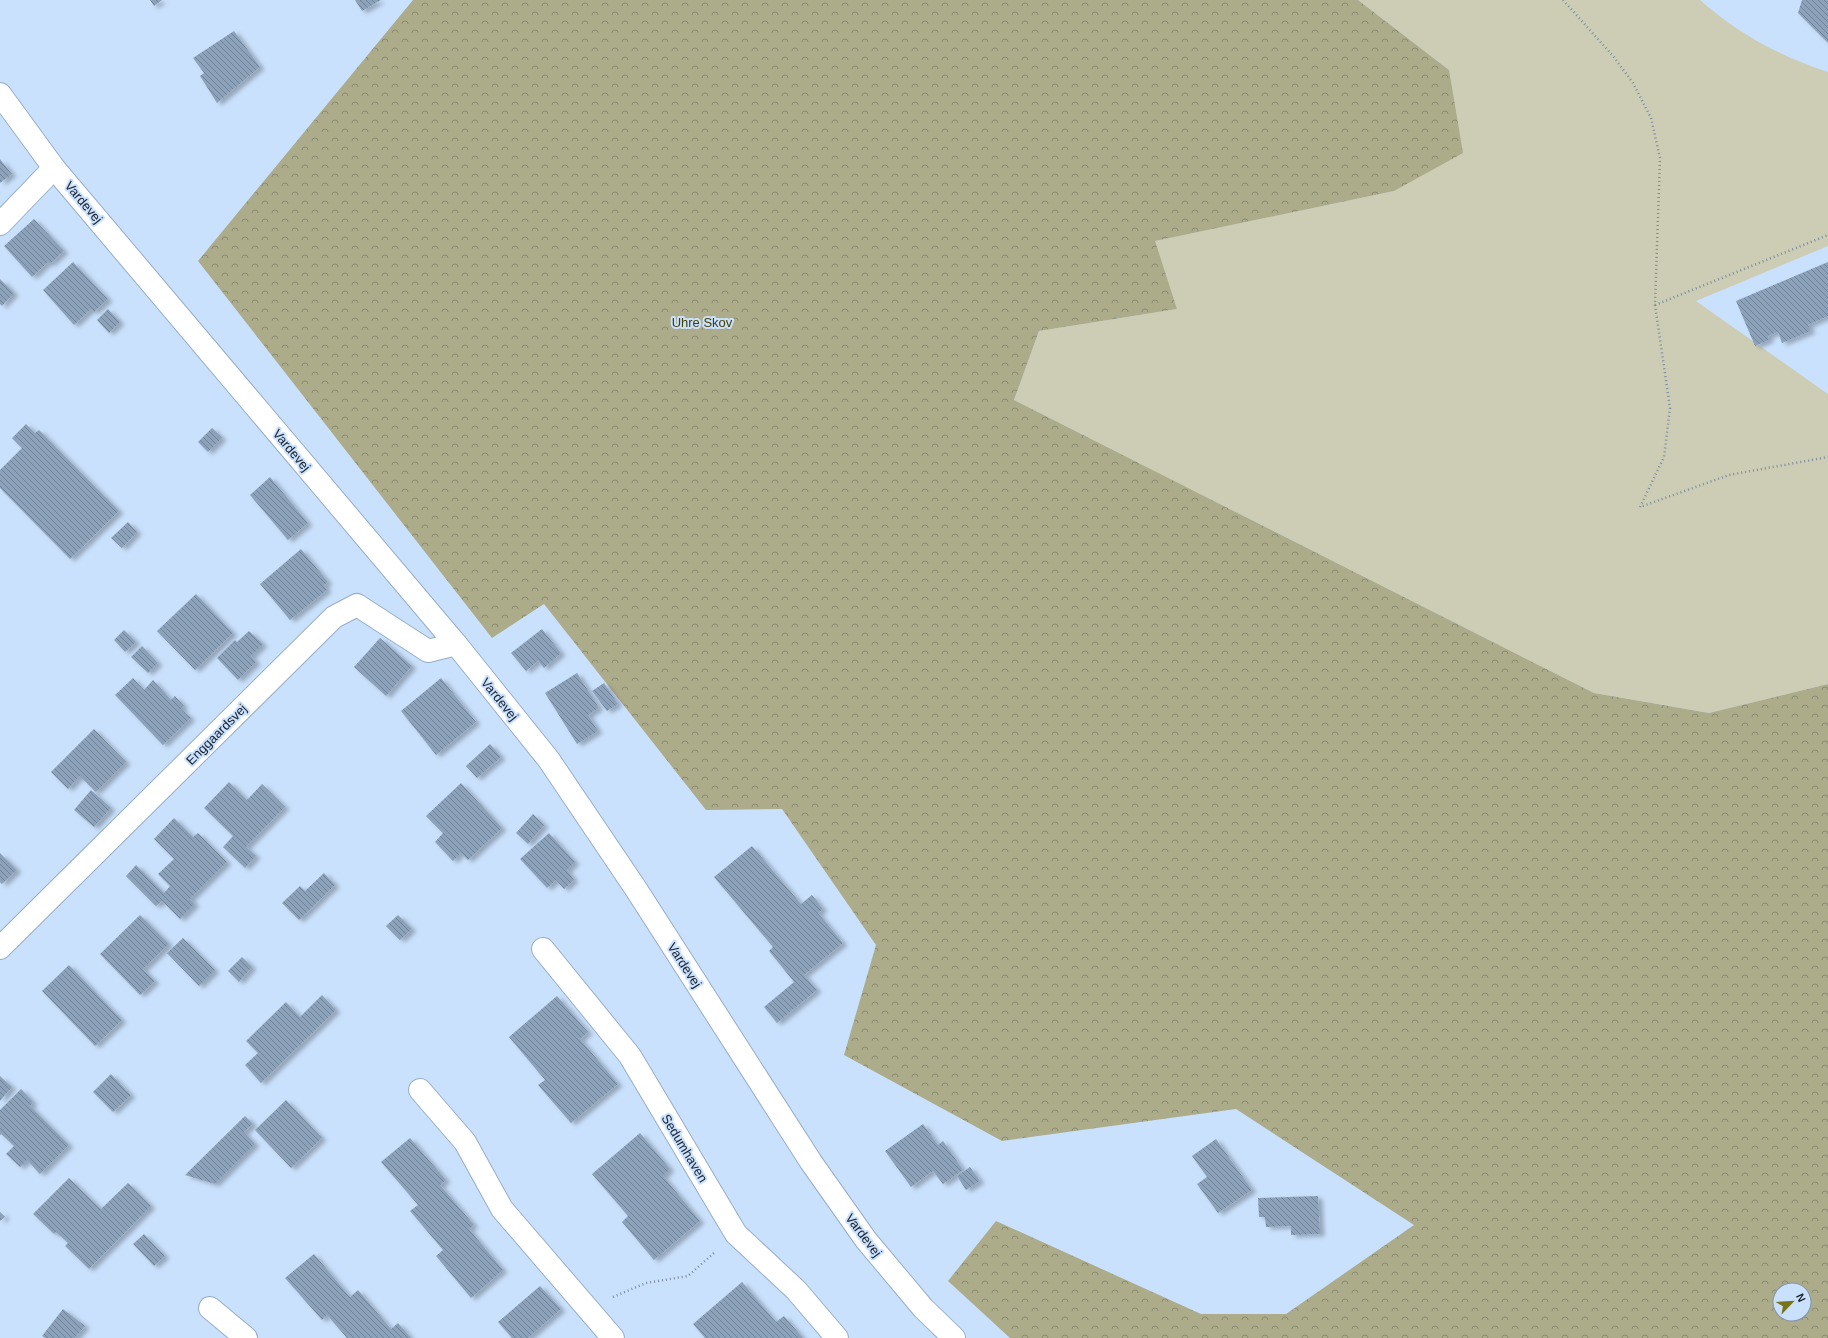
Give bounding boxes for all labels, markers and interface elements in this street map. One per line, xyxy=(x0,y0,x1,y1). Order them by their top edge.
street label: Vardevej xyxy=(62,178,106,227)
park label: Uhre Skov xyxy=(672,315,733,330)
street label: Vardevej xyxy=(270,426,314,475)
street label: Vardevej xyxy=(478,675,521,724)
street label: Enggaardsvej xyxy=(183,701,250,768)
street label: Vardevej xyxy=(665,940,705,991)
street label: Sedumhaven xyxy=(658,1112,711,1185)
street label: Vardevej xyxy=(842,1211,885,1260)
north arrow xyxy=(1772,1282,1812,1322)
text: N xyxy=(1794,1292,1808,1304)

